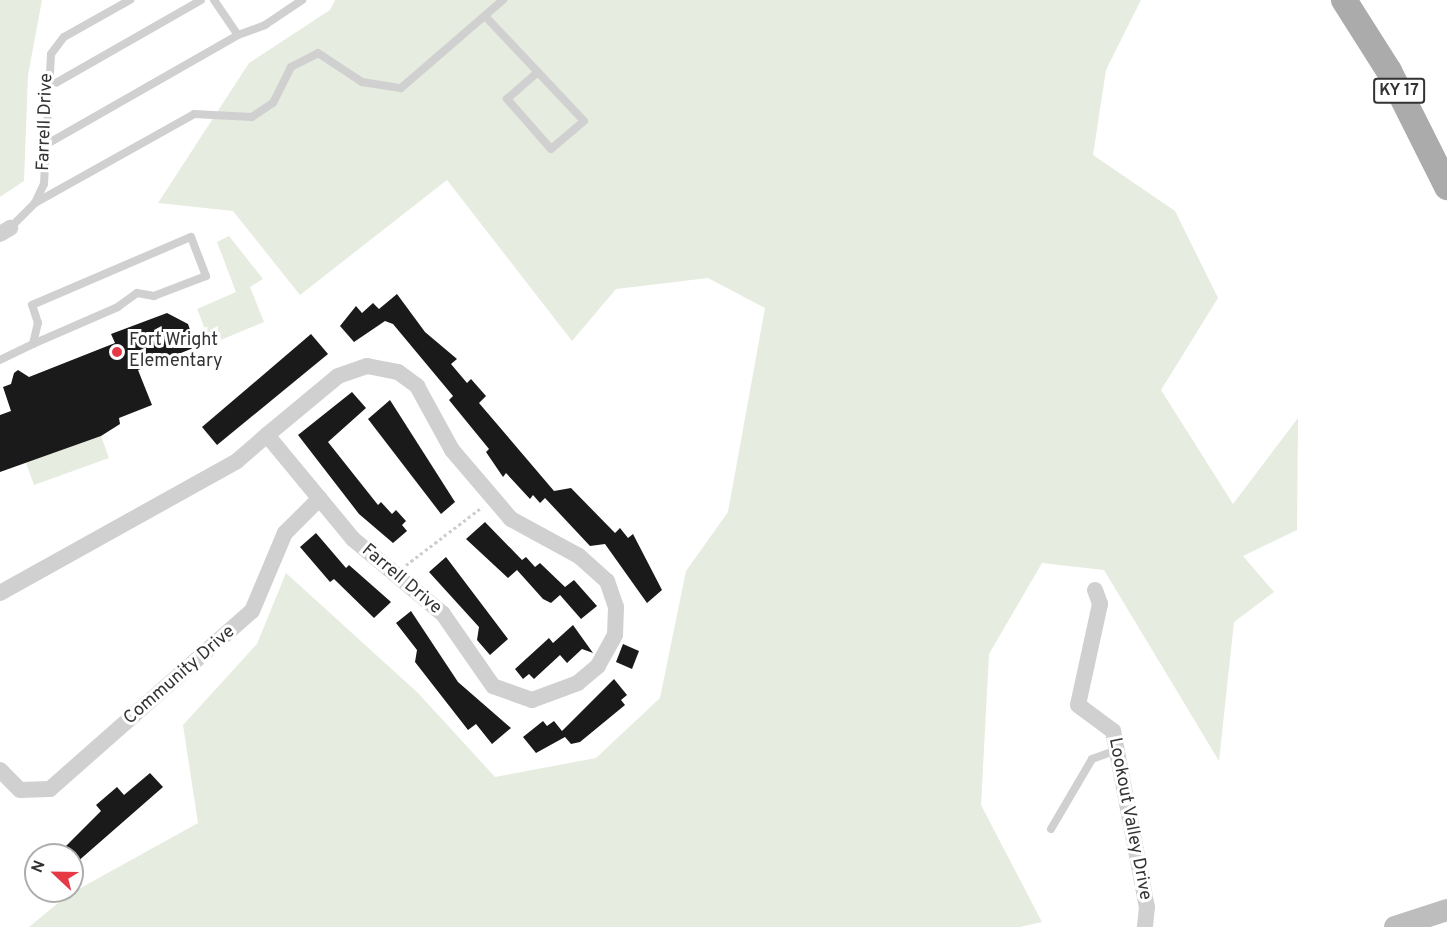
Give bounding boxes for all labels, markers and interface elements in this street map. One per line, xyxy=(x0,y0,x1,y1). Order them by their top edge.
street label: Farrell Drive xyxy=(33,73,59,171)
road number: KY 17 xyxy=(1372,78,1426,104)
place label: Fort Wright Elementary xyxy=(129,331,223,374)
marker: Fort Wright Elementary xyxy=(110,345,124,359)
street label: Farrell Drive xyxy=(357,540,445,620)
street label: Community Drive xyxy=(120,622,240,730)
street label: Lookout Valley Drive xyxy=(1103,736,1155,902)
north arrow xyxy=(24,843,84,903)
text: N xyxy=(28,858,51,876)

